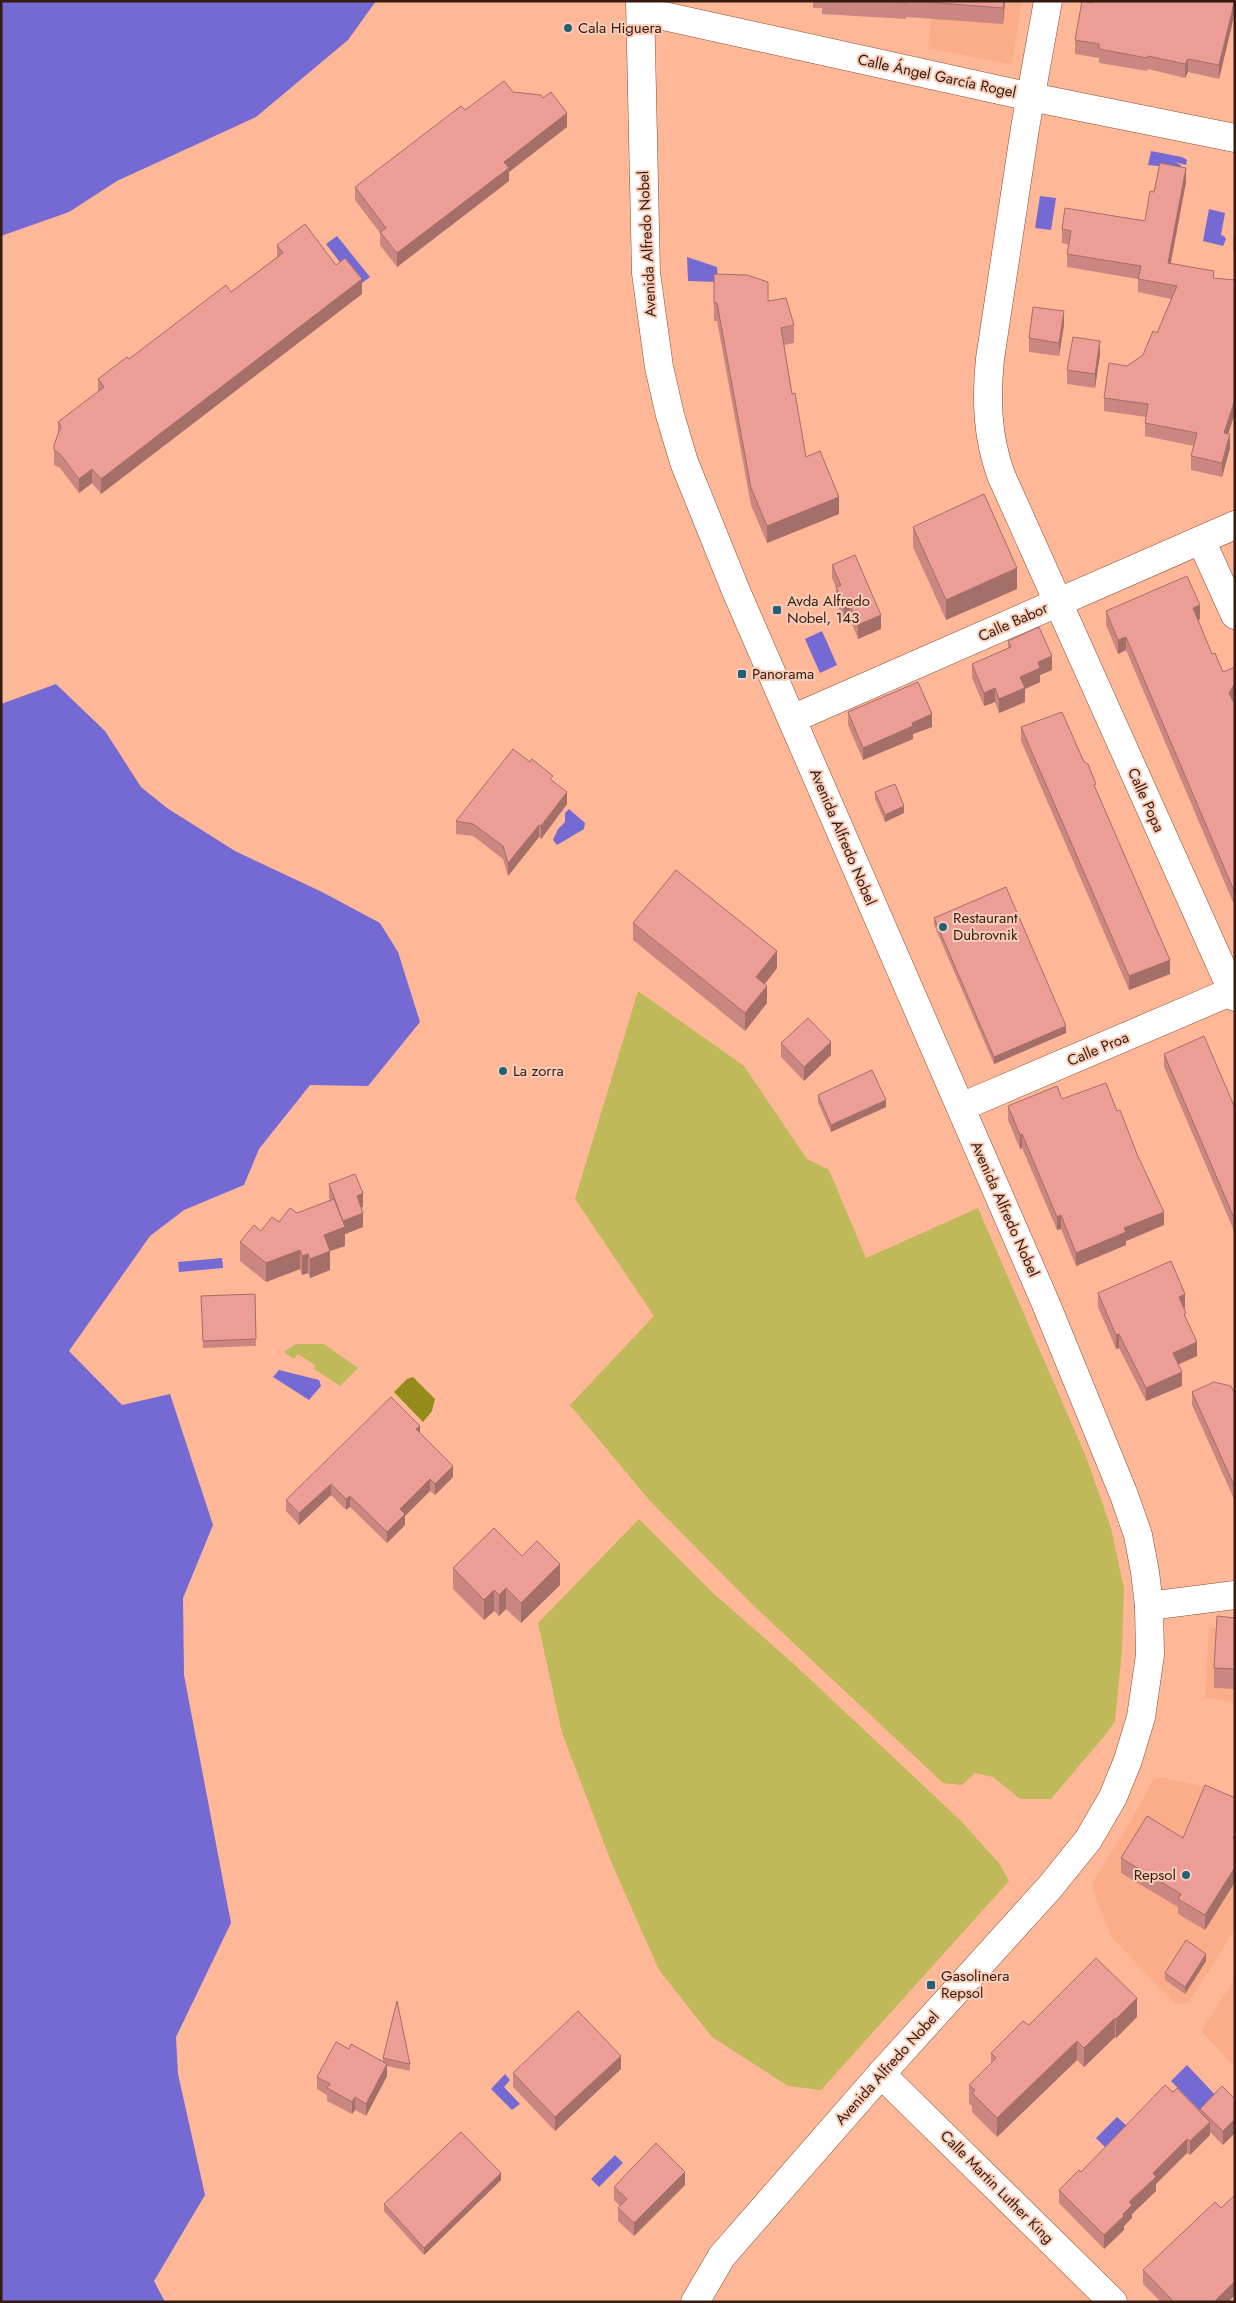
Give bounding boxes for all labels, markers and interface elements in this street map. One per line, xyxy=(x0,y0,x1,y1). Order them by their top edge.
place label: Cala Higuera xyxy=(578,17,662,39)
marker: Cala Higuera xyxy=(562,22,574,34)
street label: Calle Ángel García Rogel xyxy=(856,48,1018,104)
street label: Avenida Alfredo Nobel xyxy=(632,170,662,318)
place label: Avda Alfredo Nobel, 143 xyxy=(787,590,870,629)
street label: Calle Babor xyxy=(975,597,1052,647)
marker: Avda Alfredo Nobel, 143 xyxy=(771,604,783,616)
place label: Panorama xyxy=(752,663,814,685)
marker: Panorama xyxy=(736,668,748,680)
street label: Calle Popa xyxy=(1122,764,1170,836)
street label: Avenida Alfredo Nobel xyxy=(804,765,882,909)
place label: Restaurant Dubrovnik xyxy=(953,907,1018,946)
marker: Restaurant Dubrovnik xyxy=(937,921,949,933)
street label: Calle Proa xyxy=(1064,1026,1132,1072)
place label: La zorra xyxy=(513,1060,564,1082)
marker: La zorra xyxy=(497,1065,509,1077)
street label: Avenida Alfredo Nobel xyxy=(965,1138,1045,1280)
place label: Repsol xyxy=(1134,1864,1176,1886)
marker: Repsol xyxy=(1180,1869,1192,1881)
place label: Gasolinera Repsol xyxy=(941,1965,1009,2004)
marker: Gasolinera Repsol xyxy=(925,1979,937,1991)
street label: Avenida Alfredo Nobel xyxy=(830,2006,944,2130)
street label: Calle Martin Luther King xyxy=(935,2125,1059,2249)

